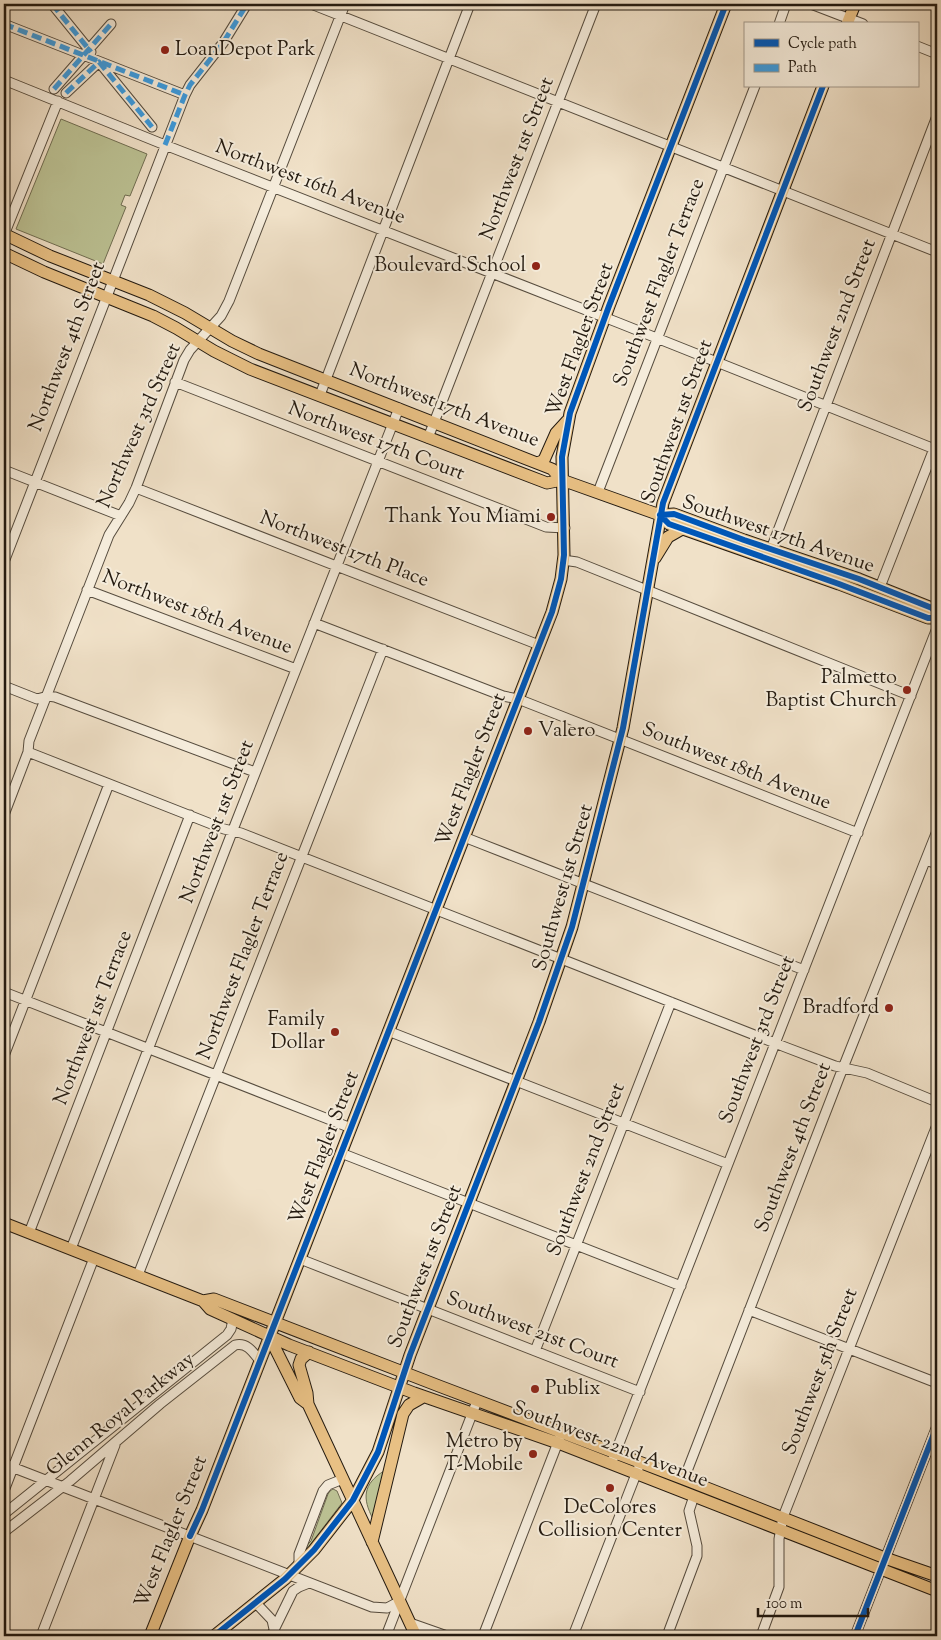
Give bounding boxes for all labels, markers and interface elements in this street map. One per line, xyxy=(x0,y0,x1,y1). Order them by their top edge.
legend xyxy=(744,22,918,88)
text: Cycle path xyxy=(788,34,857,55)
place label: LoanDepot Park xyxy=(175,36,315,65)
marker: LoanDepot Park xyxy=(159,44,171,56)
text: Path xyxy=(788,58,817,79)
street label: Northwest 1st Street xyxy=(474,73,563,245)
street label: Northwest 16th Avenue xyxy=(211,133,409,233)
street label: Southwest Flagler Terrace xyxy=(607,175,713,391)
street label: Southwest 2nd Street xyxy=(792,235,884,417)
place label: Boulevard School xyxy=(374,252,526,281)
street label: Northwest 4th Street xyxy=(22,258,114,436)
street label: West Flagler Street xyxy=(540,259,622,421)
marker: Boulevard School xyxy=(530,260,542,272)
street label: Southwest 1st Street xyxy=(635,336,721,508)
street label: Northwest 3rd Street xyxy=(91,339,189,513)
street label: Northwest 17th Avenue xyxy=(345,356,543,456)
street label: Northwest 17th Court xyxy=(283,395,469,489)
street label: Southwest 17th Avenue xyxy=(678,488,878,582)
place label: Thank You Miami xyxy=(385,503,541,532)
street label: Northwest 17th Place xyxy=(255,504,433,596)
marker: Thank You Miami xyxy=(545,511,557,523)
street label: Northwest 18th Avenue xyxy=(98,563,296,663)
place label: Palmetto Baptist Church xyxy=(766,664,897,716)
marker: Palmetto Baptist Church xyxy=(901,684,913,696)
street label: West Flagler Street xyxy=(429,689,515,851)
street label: Southwest 18th Avenue xyxy=(637,716,835,818)
place label: Valero xyxy=(538,717,595,746)
marker: Valero xyxy=(522,725,534,737)
street label: Northwest 1st Street xyxy=(174,736,263,908)
street label: Southwest 1st Street xyxy=(526,801,602,975)
street label: Northwest Flagler Terrace xyxy=(191,848,297,1064)
street label: Northwest 1st Terrace xyxy=(47,927,141,1109)
street label: Southwest 3rd Street xyxy=(713,952,803,1128)
place label: Bradford xyxy=(802,994,879,1023)
marker: Bradford xyxy=(883,1002,895,1014)
place label: Family Dollar xyxy=(267,1006,325,1058)
marker: Family Dollar xyxy=(329,1026,341,1038)
street label: Southwest 4th Street xyxy=(748,1059,840,1237)
street label: West Flagler Street xyxy=(282,1067,368,1229)
street label: Southwest 2nd Street xyxy=(541,1079,633,1261)
street label: Southwest 1st Street xyxy=(381,1181,471,1353)
street label: Southwest 5th Street xyxy=(776,1284,866,1460)
street label: Southwest 21st Court xyxy=(441,1285,623,1377)
street label: Glenn Royal Parkway xyxy=(40,1346,202,1484)
place label: Publix xyxy=(545,1375,600,1404)
marker: Publix xyxy=(529,1383,541,1395)
street label: Southwest 22nd Avenue xyxy=(508,1394,712,1496)
place label: Metro by T-Mobile xyxy=(444,1428,523,1480)
marker: Metro by T-Mobile xyxy=(527,1448,539,1460)
street label: West Flagler Street xyxy=(128,1451,216,1613)
marker: DeColores Collision Center xyxy=(604,1482,616,1494)
place label: DeColores Collision Center xyxy=(538,1494,682,1546)
scale bar xyxy=(758,1585,868,1617)
text: 100 m xyxy=(766,1594,803,1615)

